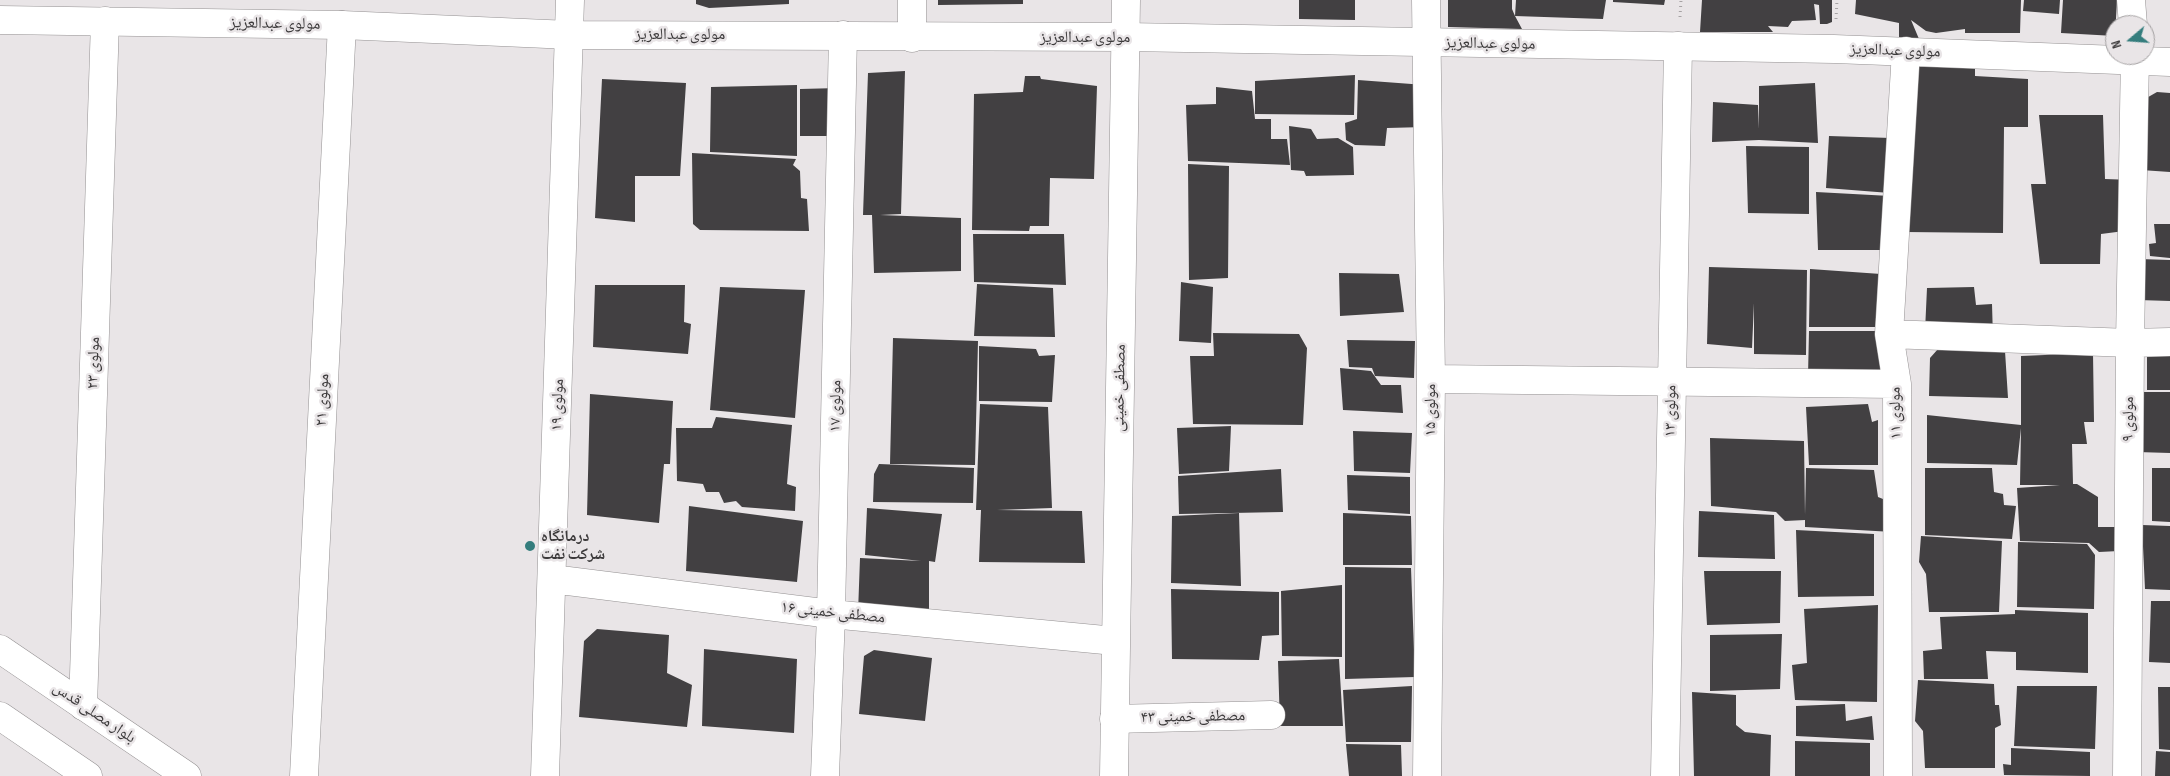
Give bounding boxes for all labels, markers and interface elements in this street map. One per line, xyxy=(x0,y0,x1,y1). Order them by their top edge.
street label: مولوی عبدالعزیز xyxy=(230,14,320,34)
north arrow xyxy=(2105,15,2155,65)
street label: مولوی عبدالعزیز xyxy=(635,25,725,45)
street label: مولوی عبدالعزیز xyxy=(1040,28,1130,48)
street label: مولوی عبدالعزیز xyxy=(1445,34,1535,54)
text: N xyxy=(2107,38,2125,51)
street label: مولوی عبدالعزیز xyxy=(1849,40,1941,62)
street label: مولوی ۲۳ xyxy=(83,336,105,390)
street label: مصطفی خمینی xyxy=(1110,344,1130,432)
street label: مولوی ۲۱ xyxy=(312,373,334,427)
street label: مولوی ۱۹ xyxy=(547,378,569,432)
street label: مولوی ۱۷ xyxy=(826,380,846,432)
street label: مولوی ۱۵ xyxy=(1421,384,1441,436)
street label: مولوی ۱۳ xyxy=(1661,385,1681,437)
street label: مولوی ۱۱ xyxy=(1886,387,1906,439)
street label: مولوی ۹ xyxy=(2119,396,2139,442)
place label: درمانگاه شرکت نفت xyxy=(541,527,605,565)
marker: درمانگاه شرکت نفت xyxy=(523,539,537,553)
street label: مصطفی خمینی ۱۶ xyxy=(780,598,886,628)
street label: بلوار مصلی قدس xyxy=(49,678,139,748)
street label: مصطفی خمینی ۴۳ xyxy=(1141,706,1245,728)

